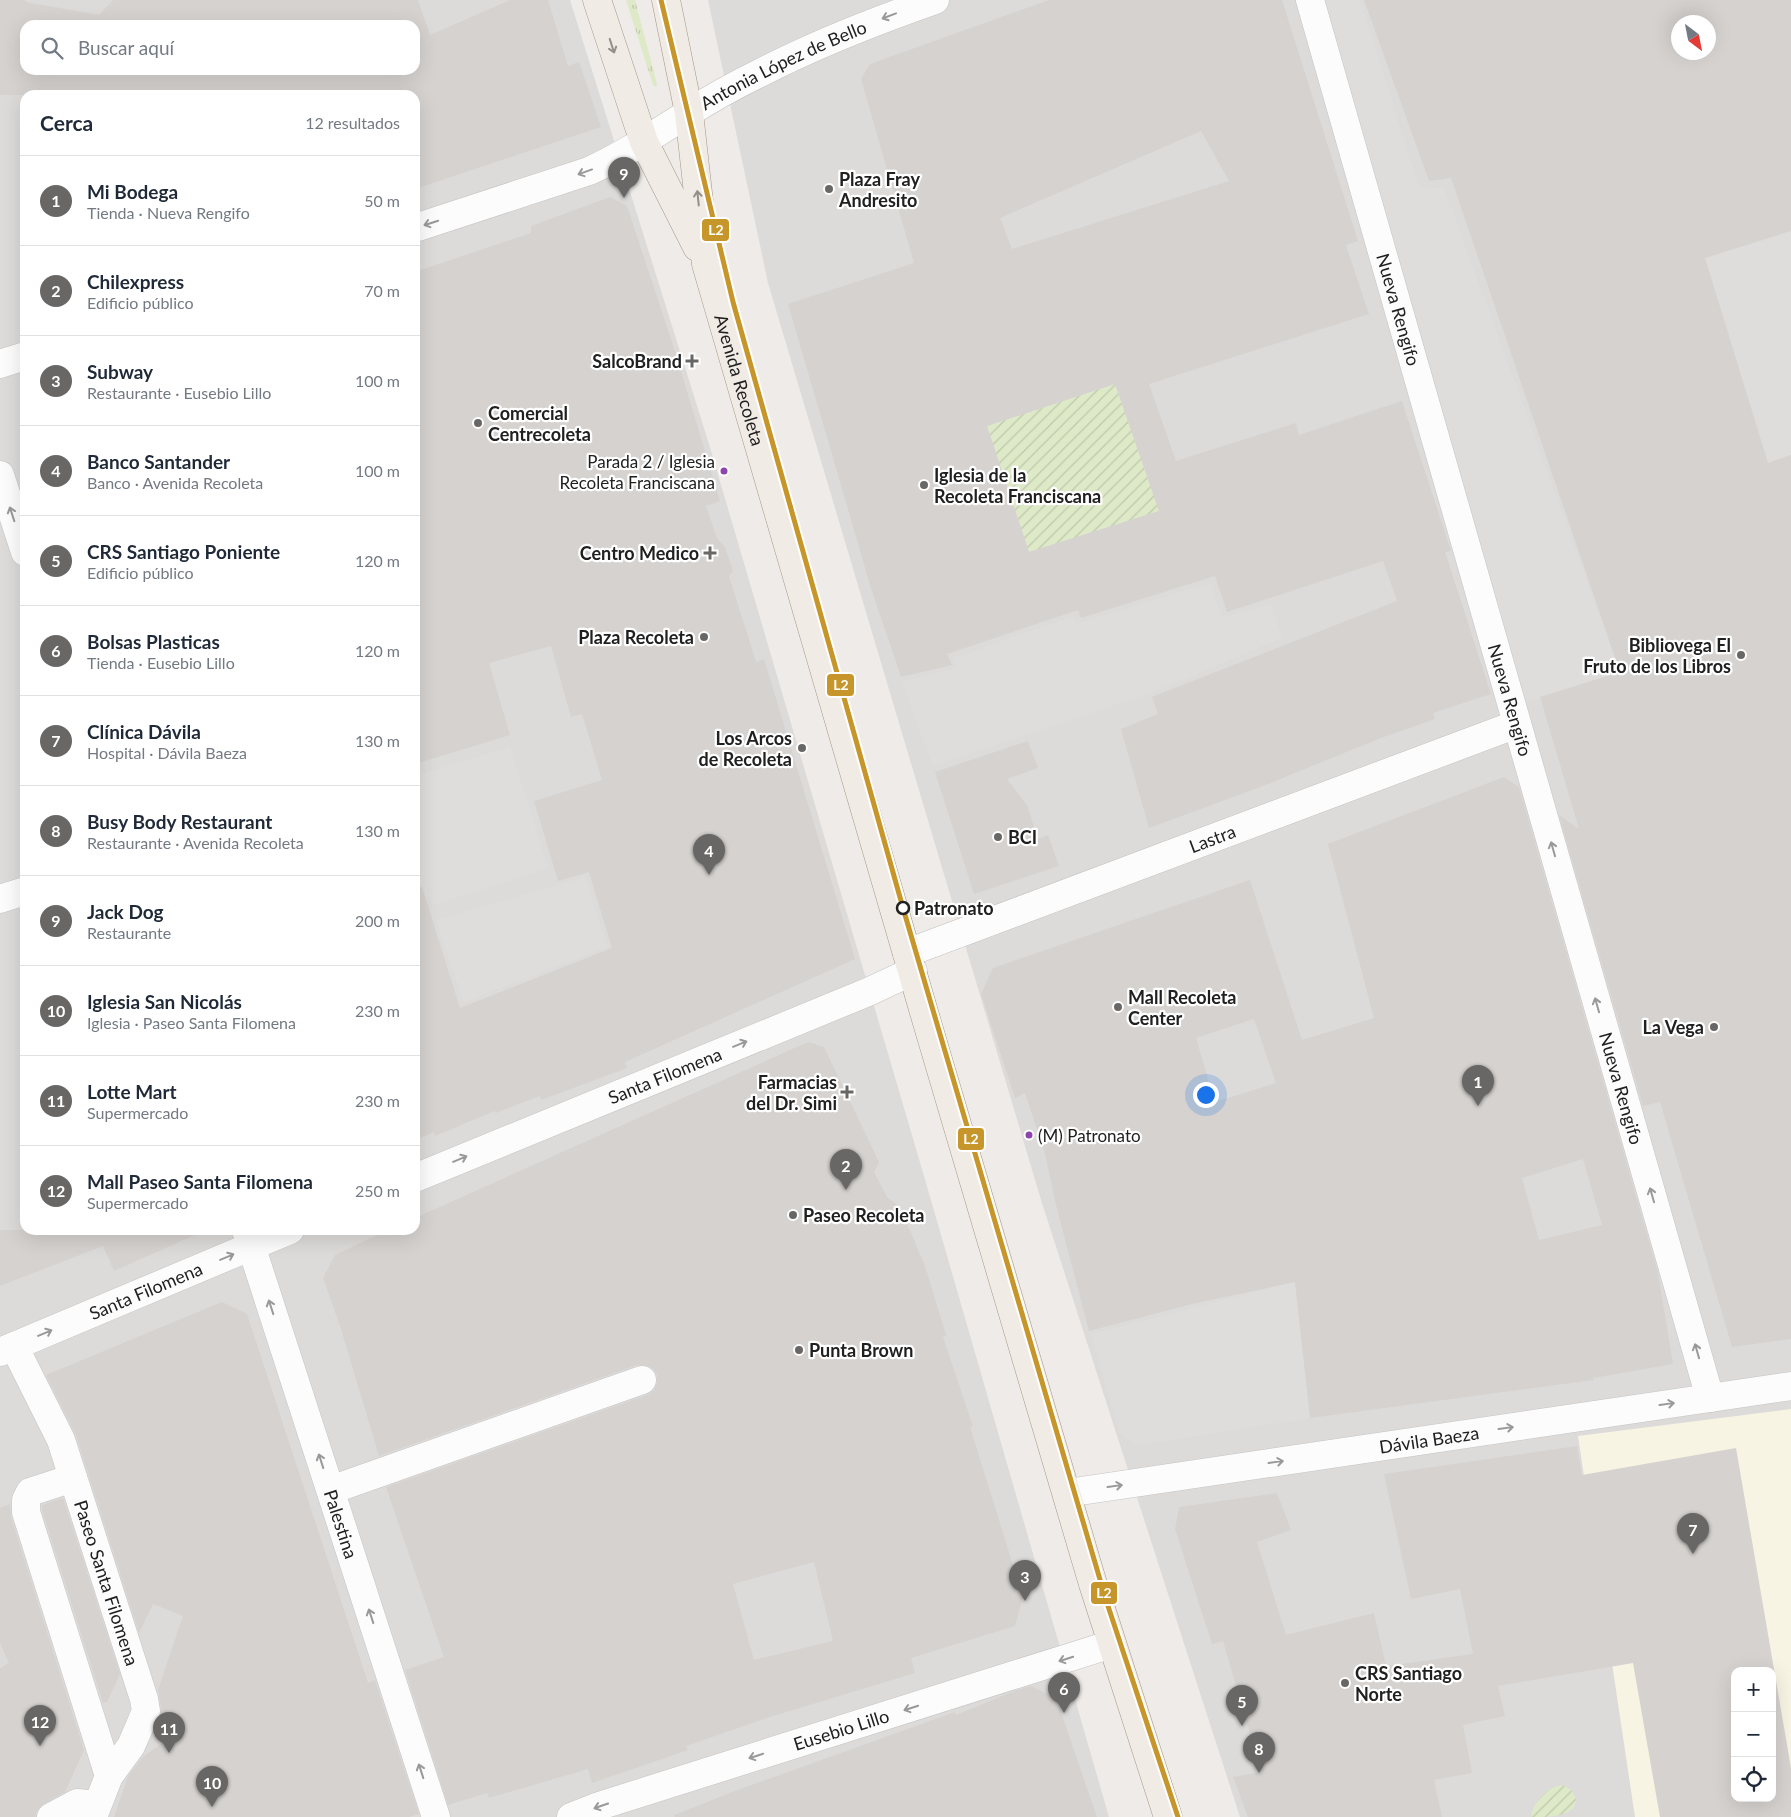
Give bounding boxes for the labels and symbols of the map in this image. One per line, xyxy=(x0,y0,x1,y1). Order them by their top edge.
one-way arrow xyxy=(882,12,897,22)
street label: Antonia López de Bello xyxy=(696,15,869,114)
north arrow xyxy=(1671,15,1716,60)
one-way arrow xyxy=(608,38,617,54)
pin: 9 xyxy=(608,157,640,198)
one-way arrow xyxy=(578,168,594,177)
place label: Plaza Fray Andresito xyxy=(838,168,920,211)
marker: Plaza Fray Andresito xyxy=(823,183,835,195)
one-way arrow xyxy=(693,191,703,207)
one-way arrow xyxy=(423,218,439,228)
line badge: L2 xyxy=(701,218,730,242)
text: L2 xyxy=(708,221,724,238)
street label: Nueva Rengifo xyxy=(1372,251,1425,368)
street label: Avenida Recoleta xyxy=(710,312,769,448)
place label: SalcoBrand xyxy=(592,350,682,372)
marker: SalcoBrand xyxy=(686,355,698,367)
place label: Comercial Centrecoleta xyxy=(488,402,591,445)
marker: Comercial Centrecoleta xyxy=(472,417,484,429)
place label: Parada 2 / Iglesia Recoleta Franciscana xyxy=(560,451,715,493)
place label: Iglesia de la Recoleta Franciscana xyxy=(934,464,1101,507)
marker: Parada 2 / Iglesia Recoleta Franciscana xyxy=(719,466,729,476)
marker: Iglesia de la Recoleta Franciscana xyxy=(918,479,930,491)
one-way arrow xyxy=(7,506,17,522)
place label: Centro Medico xyxy=(580,542,699,564)
marker: Centro Medico xyxy=(703,546,717,560)
place label: Plaza Recoleta xyxy=(578,626,694,648)
marker: Plaza Recoleta xyxy=(698,631,710,643)
place label: Bibliovega El Fruto de los Libros xyxy=(1583,634,1731,677)
street label: Nueva Rengifo xyxy=(1484,641,1537,759)
marker: Bibliovega El Fruto de los Libros xyxy=(1735,649,1747,661)
line badge: L2 xyxy=(826,673,855,697)
text: L2 xyxy=(833,676,849,693)
place label: Los Arcos de Recoleta xyxy=(699,727,792,770)
marker: Los Arcos de Recoleta xyxy=(796,742,808,754)
street label: Lastra xyxy=(1186,820,1238,857)
place label: BCI xyxy=(1008,826,1037,848)
marker: BCI xyxy=(992,831,1004,843)
pin: 4 xyxy=(693,834,725,875)
one-way arrow xyxy=(1547,841,1557,857)
place label: Patronato xyxy=(914,897,994,919)
marker: Patronato xyxy=(896,901,910,915)
place label: Mall Recoleta Center xyxy=(1128,986,1237,1029)
one-way arrow xyxy=(1592,997,1602,1013)
marker: Mall Recoleta Center xyxy=(1112,1001,1124,1013)
place label: La Vega xyxy=(1642,1016,1704,1038)
marker: La Vega xyxy=(1708,1021,1720,1033)
street label: Nueva Rengifo xyxy=(1595,1030,1648,1147)
one-way arrow xyxy=(732,1039,747,1048)
street label: Santa Filomena xyxy=(605,1042,725,1109)
pin: 1 xyxy=(1462,1065,1494,1106)
place label: Farmacias del Dr. Simi xyxy=(746,1071,837,1114)
your location xyxy=(1193,1082,1219,1108)
marker: Farmacias del Dr. Simi xyxy=(841,1086,853,1098)
place label: (M) Patronato xyxy=(1038,1125,1141,1146)
line badge: L2 xyxy=(957,1127,985,1151)
text: L2 xyxy=(963,1130,979,1147)
marker: (M) Patronato xyxy=(1024,1130,1034,1140)
pin: 2 xyxy=(830,1149,862,1190)
one-way arrow xyxy=(452,1154,467,1164)
one-way arrow xyxy=(1646,1187,1656,1203)
place label: Paseo Recoleta xyxy=(803,1204,925,1226)
marker: Paseo Recoleta xyxy=(787,1209,799,1221)
one-way arrow xyxy=(219,1252,234,1261)
street label: Santa Filomena xyxy=(86,1257,206,1324)
one-way arrow xyxy=(266,1299,275,1315)
one-way arrow xyxy=(37,1328,52,1338)
place label: Punta Brown xyxy=(809,1339,913,1361)
one-way arrow xyxy=(1691,1343,1701,1359)
marker: Punta Brown xyxy=(793,1344,805,1356)
one-way arrow xyxy=(1659,1399,1675,1409)
street label: Dávila Baeza xyxy=(1378,1421,1481,1458)
one-way arrow xyxy=(1498,1423,1514,1433)
one-way arrow xyxy=(316,1454,326,1470)
one-way arrow xyxy=(1268,1457,1284,1467)
one-way arrow xyxy=(1107,1481,1123,1491)
street label: Palestina xyxy=(320,1487,363,1561)
street label: Paseo Santa Filomena xyxy=(70,1497,144,1668)
pin: 7 xyxy=(1677,1513,1709,1554)
pin: 3 xyxy=(1009,1560,1041,1601)
line badge: L2 xyxy=(1090,1581,1118,1605)
text: L2 xyxy=(1096,1584,1112,1601)
one-way arrow xyxy=(366,1609,375,1624)
one-way arrow xyxy=(1058,1654,1074,1664)
place label: CRS Santiago Norte xyxy=(1355,1662,1462,1705)
pin: 6 xyxy=(1048,1672,1080,1713)
marker: CRS Santiago Norte xyxy=(1339,1677,1351,1689)
pin: 5 xyxy=(1226,1685,1258,1726)
one-way arrow xyxy=(903,1703,919,1713)
street label: Eusebio Lillo xyxy=(791,1704,892,1755)
pin: 12 xyxy=(24,1705,56,1746)
pin: 11 xyxy=(153,1712,185,1753)
pin: 8 xyxy=(1243,1732,1275,1773)
one-way arrow xyxy=(748,1752,764,1762)
one-way arrow xyxy=(416,1763,425,1779)
pin: 10 xyxy=(196,1766,228,1807)
one-way arrow xyxy=(593,1801,609,1811)

